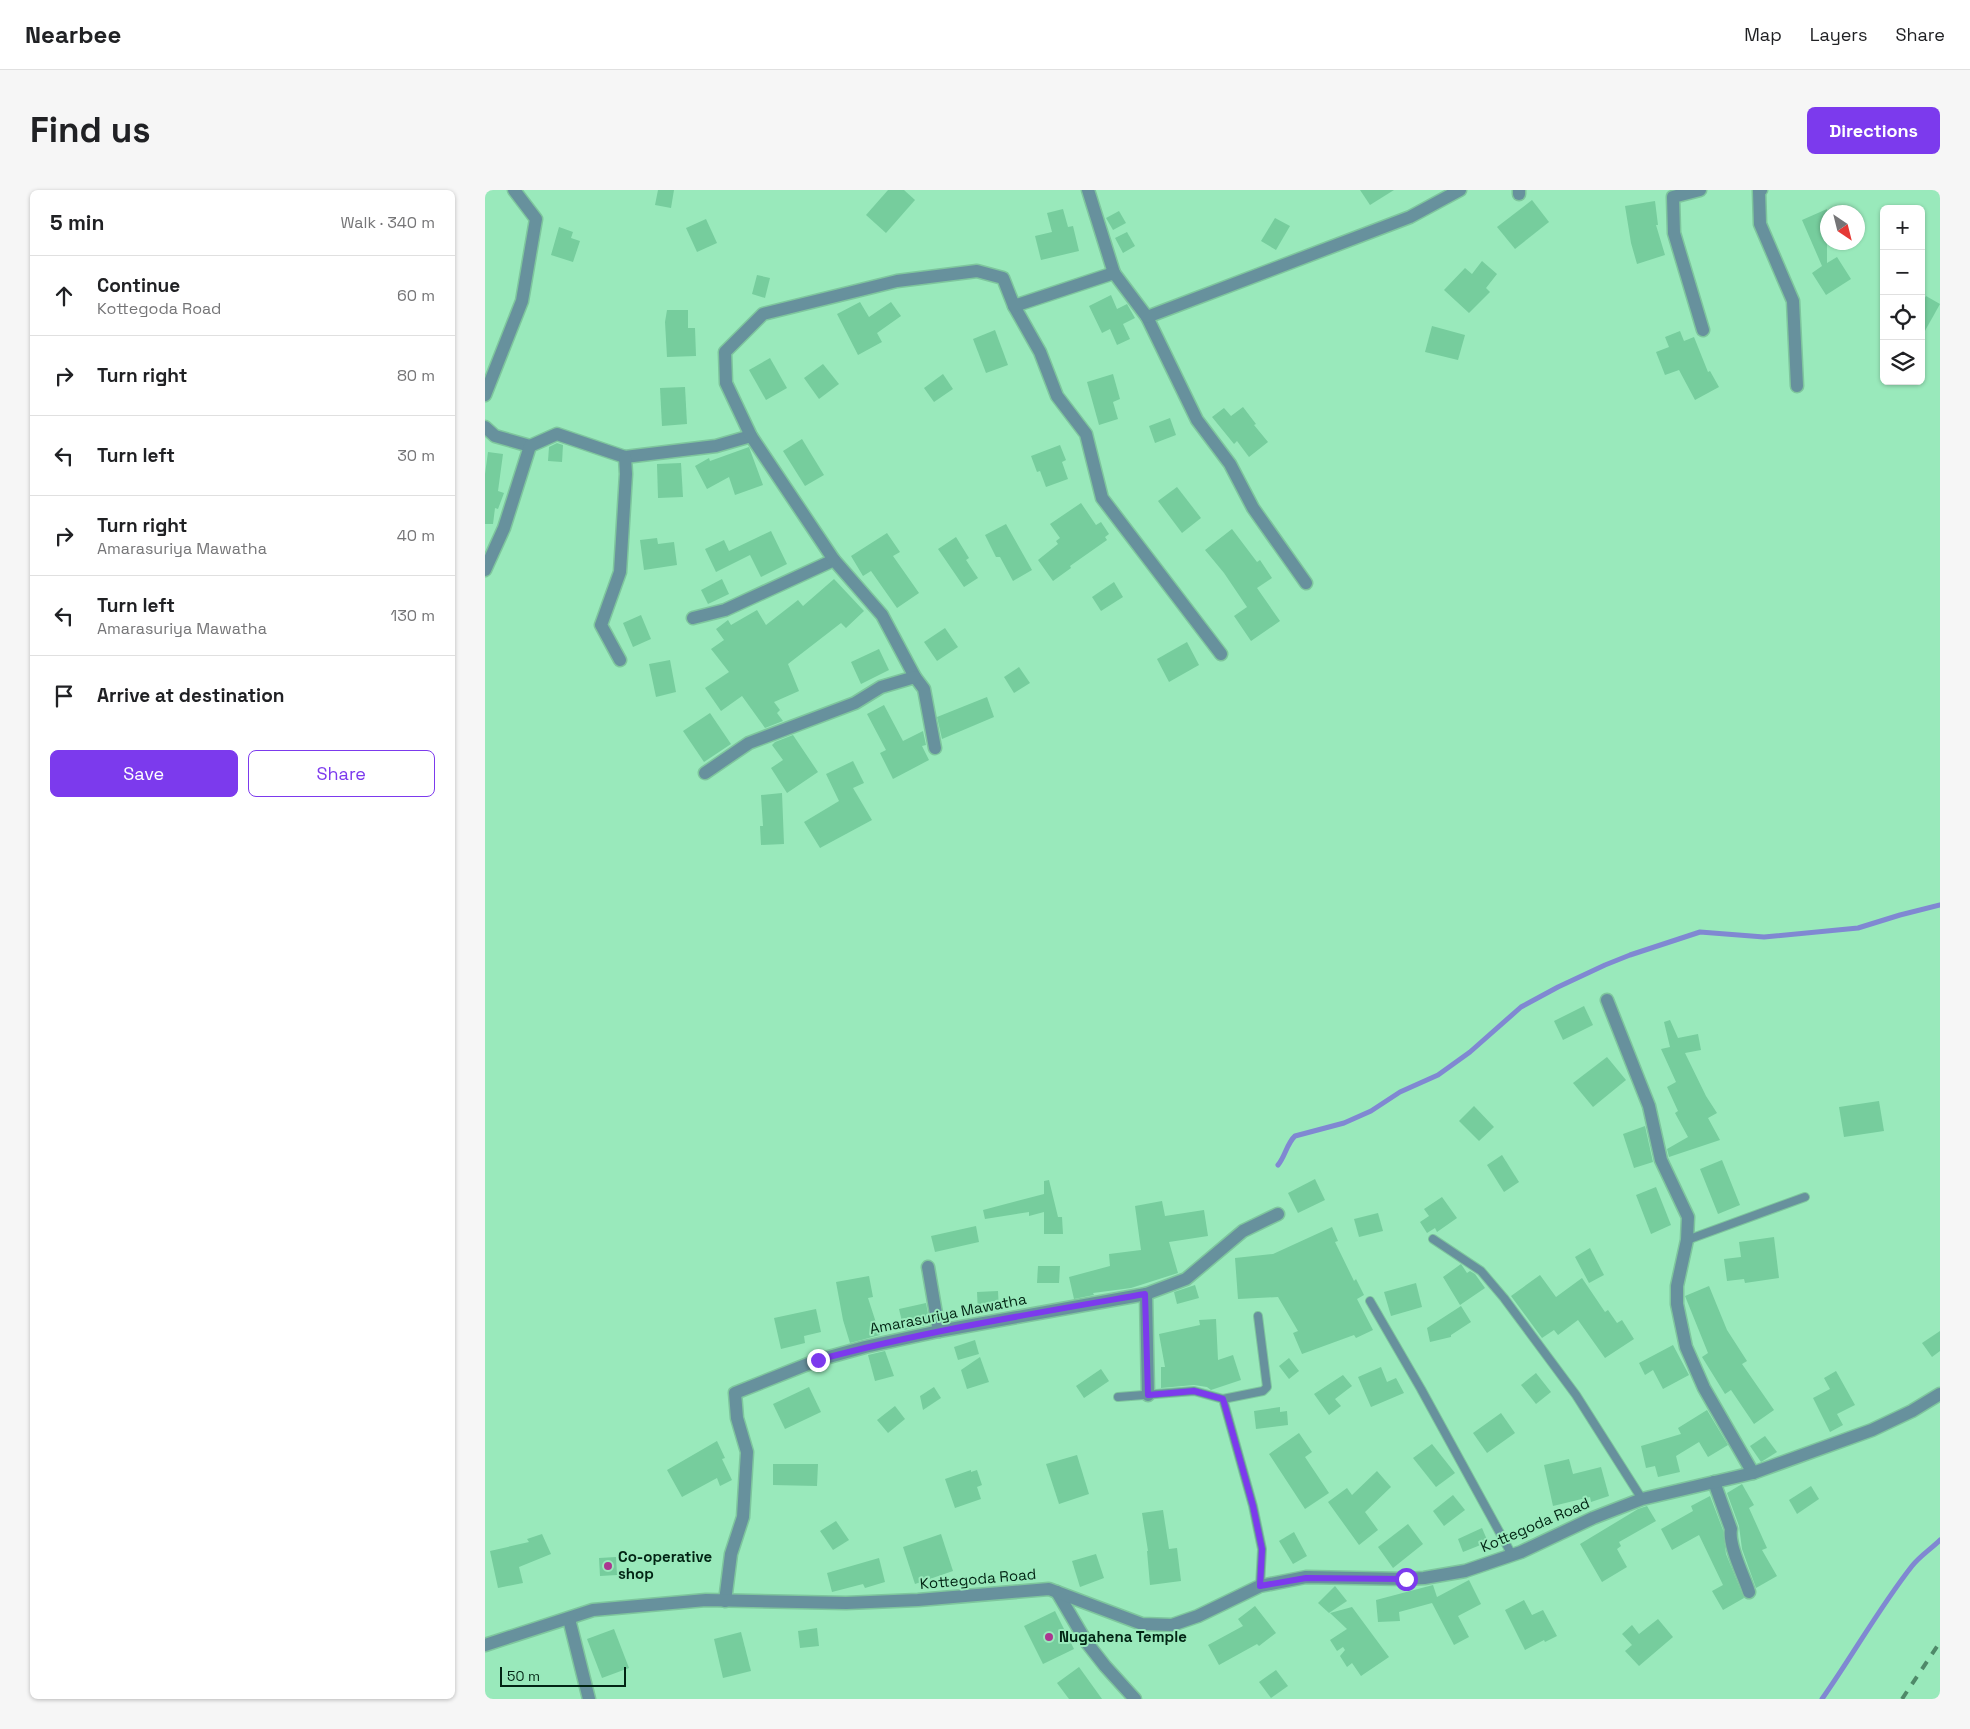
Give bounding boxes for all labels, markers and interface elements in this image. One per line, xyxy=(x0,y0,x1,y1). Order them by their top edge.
text: Nearbee xyxy=(25,19,121,50)
text: Map xyxy=(1744,23,1782,46)
text: Layers xyxy=(1810,23,1867,46)
text: Share xyxy=(1895,23,1945,46)
button: Directions xyxy=(1807,107,1940,154)
text: Find us xyxy=(30,108,151,152)
north arrow xyxy=(1820,205,1865,250)
map controls xyxy=(1880,205,1925,385)
button: + xyxy=(1880,205,1925,250)
text: 5 min xyxy=(50,209,104,236)
text: Walk · 340 m xyxy=(340,212,435,233)
button: − xyxy=(1880,250,1925,295)
text: Continue xyxy=(97,273,180,298)
icon: ahead xyxy=(50,282,78,310)
text: 60 m xyxy=(397,285,435,306)
button: locate xyxy=(1880,295,1925,340)
text: Kottegoda Road xyxy=(97,298,221,319)
button: layers xyxy=(1880,340,1925,385)
icon: right xyxy=(50,362,78,390)
text: Turn right xyxy=(97,363,187,388)
text: 80 m xyxy=(397,365,435,386)
icon: left xyxy=(50,442,78,470)
text: Turn left xyxy=(97,443,175,468)
text: 30 m xyxy=(397,445,435,466)
text: Turn right xyxy=(97,513,187,538)
icon: right xyxy=(50,522,78,550)
text: 40 m xyxy=(397,525,435,546)
text: Amarasuriya Mawatha xyxy=(97,538,267,559)
text: Turn left xyxy=(97,593,175,618)
icon: left xyxy=(50,602,78,630)
text: 130 m xyxy=(391,605,435,626)
text: Amarasuriya Mawatha xyxy=(97,618,267,639)
icon: arrive xyxy=(50,682,78,710)
text: Arrive at destination xyxy=(97,683,285,708)
button: Save xyxy=(50,750,238,797)
button: Share xyxy=(248,750,435,797)
street label: Amarasuriya Mawatha xyxy=(868,1289,1028,1338)
route end xyxy=(807,1349,830,1372)
street label: Kottegoda Road xyxy=(1477,1493,1592,1556)
place label: Co-operative shop xyxy=(618,1547,712,1583)
marker: Co-operative shop xyxy=(602,1560,614,1572)
street label: Kottegoda Road xyxy=(919,1564,1037,1593)
route start xyxy=(1395,1568,1418,1591)
place label: Nugahena Temple xyxy=(1059,1627,1187,1646)
marker: Nugahena Temple xyxy=(1043,1631,1055,1643)
scale bar xyxy=(500,1664,626,1687)
text: 50 m xyxy=(507,1667,540,1685)

